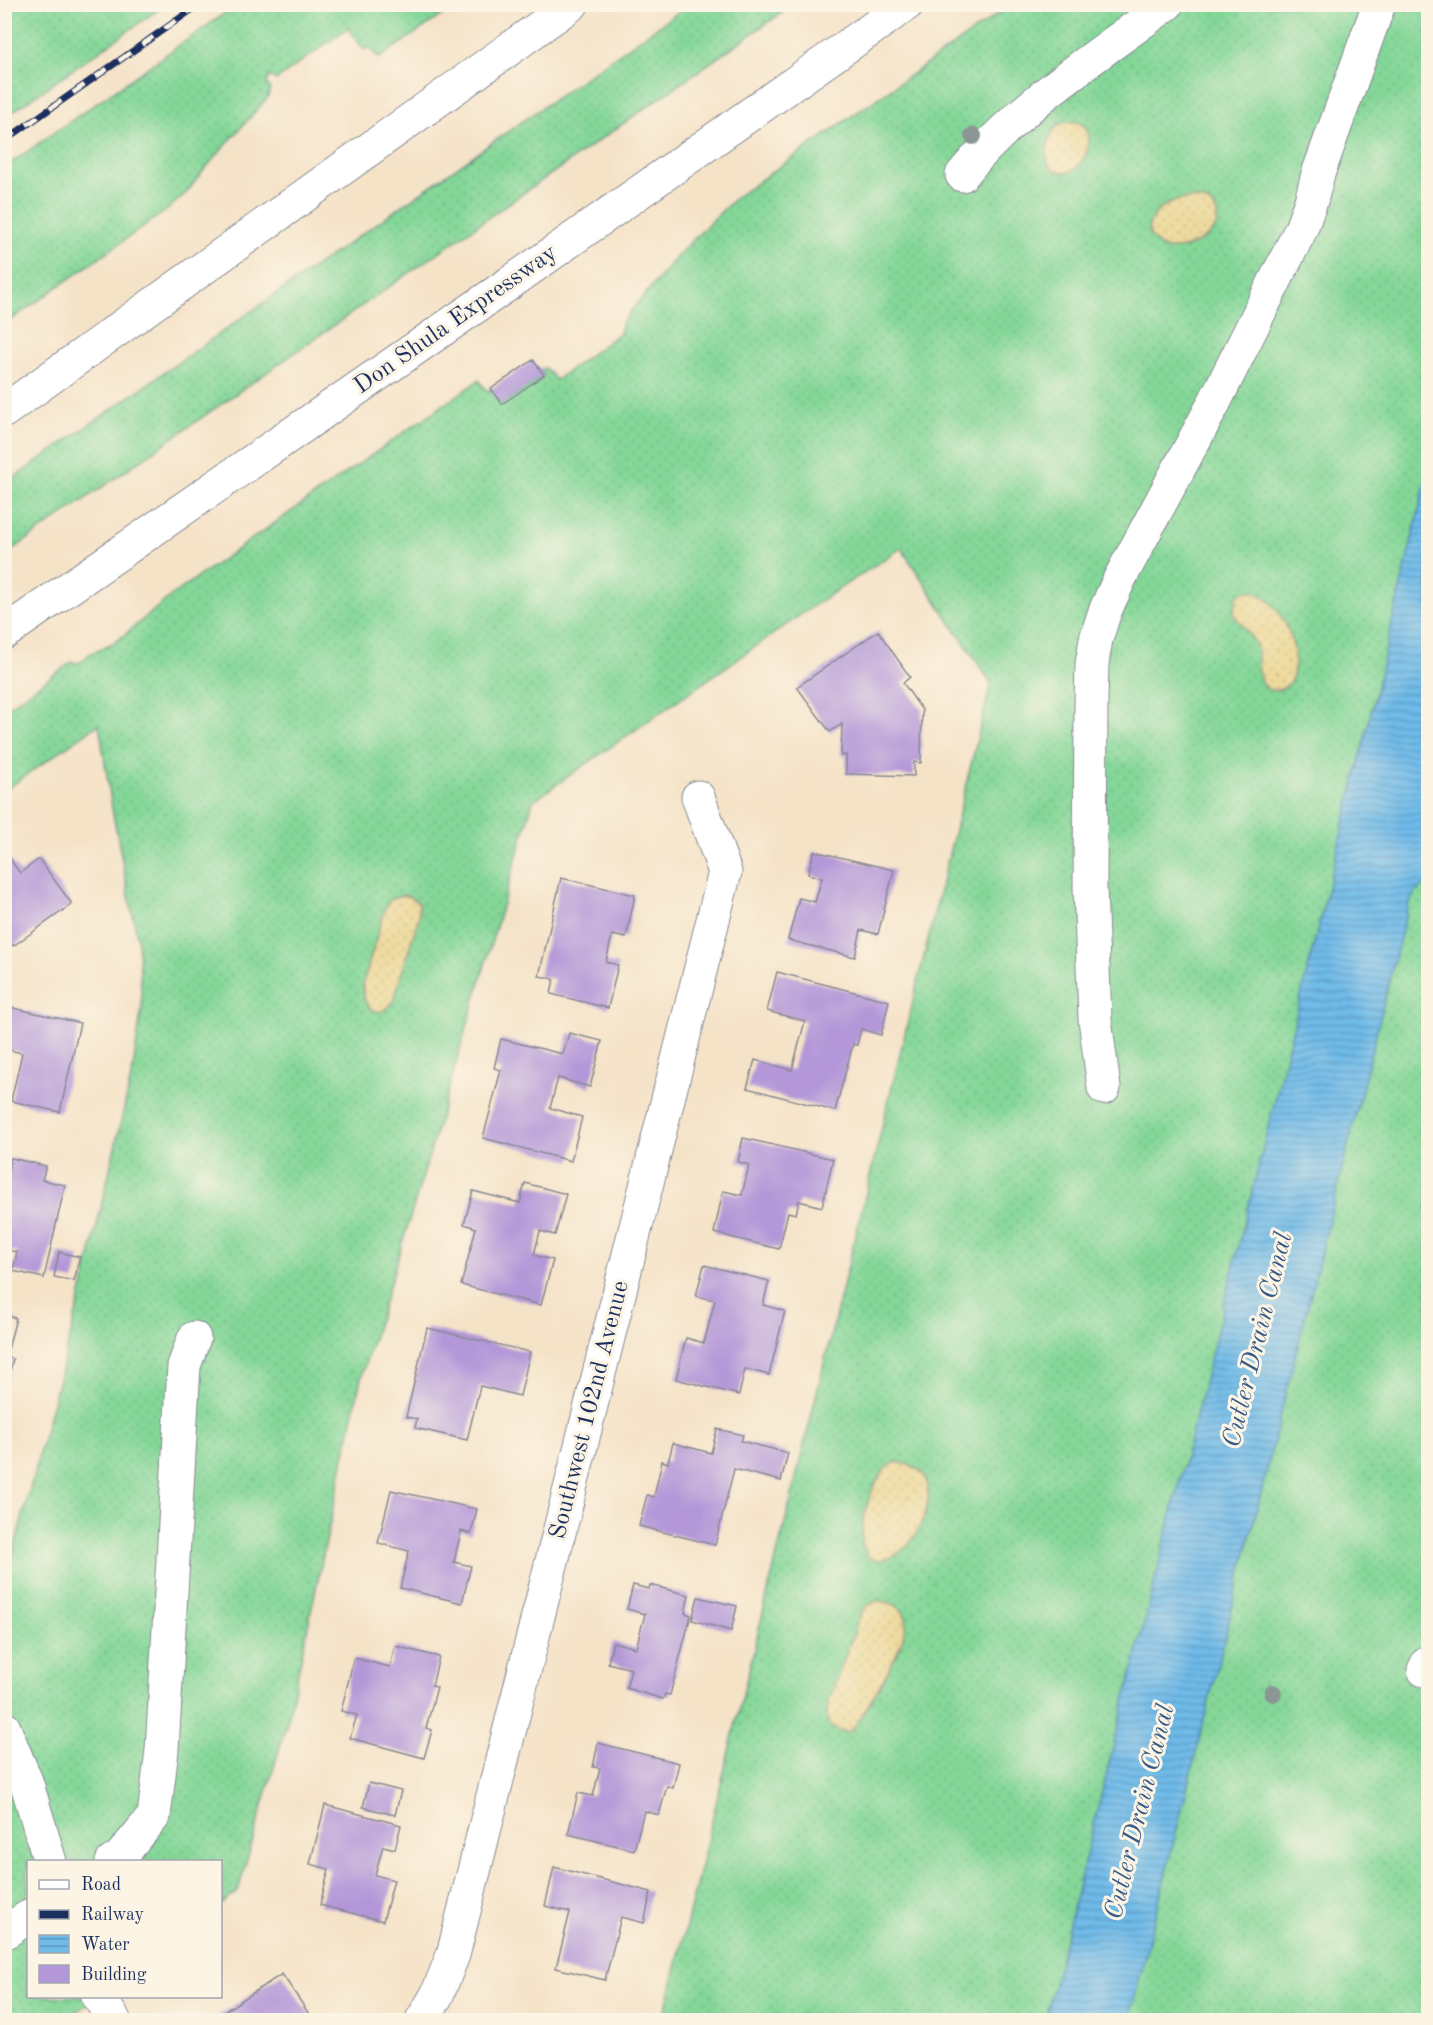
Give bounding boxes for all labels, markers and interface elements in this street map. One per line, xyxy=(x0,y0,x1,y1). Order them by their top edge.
street label: Don Shula Expressway xyxy=(350,241,562,399)
water label: Cutler Drain Canal xyxy=(1219,1229,1297,1450)
street label: Southwest 102nd Avenue xyxy=(546,1278,634,1542)
water label: Cutler Drain Canal xyxy=(1101,1701,1179,1922)
legend xyxy=(27,1860,222,1998)
text: Road xyxy=(81,1876,121,1894)
text: Railway xyxy=(81,1906,144,1924)
text: Water xyxy=(81,1936,130,1954)
text: Building xyxy=(81,1966,147,1984)

